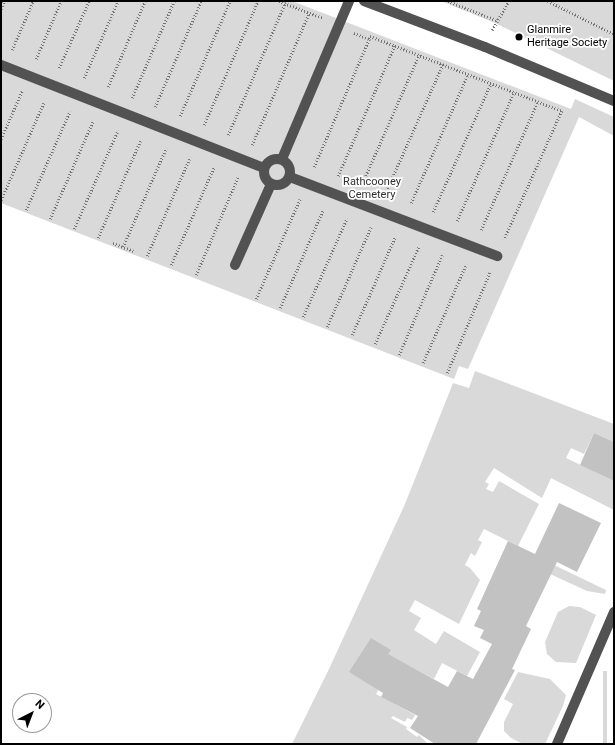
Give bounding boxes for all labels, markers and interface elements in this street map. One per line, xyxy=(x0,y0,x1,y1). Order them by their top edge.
place label: Glanmire Heritage Society xyxy=(527,24,607,50)
marker: Glanmire Heritage Society xyxy=(514,32,524,42)
park label: Rathcooney Cemetery xyxy=(343,176,401,202)
north arrow xyxy=(12,693,52,733)
text: N xyxy=(32,697,47,712)

